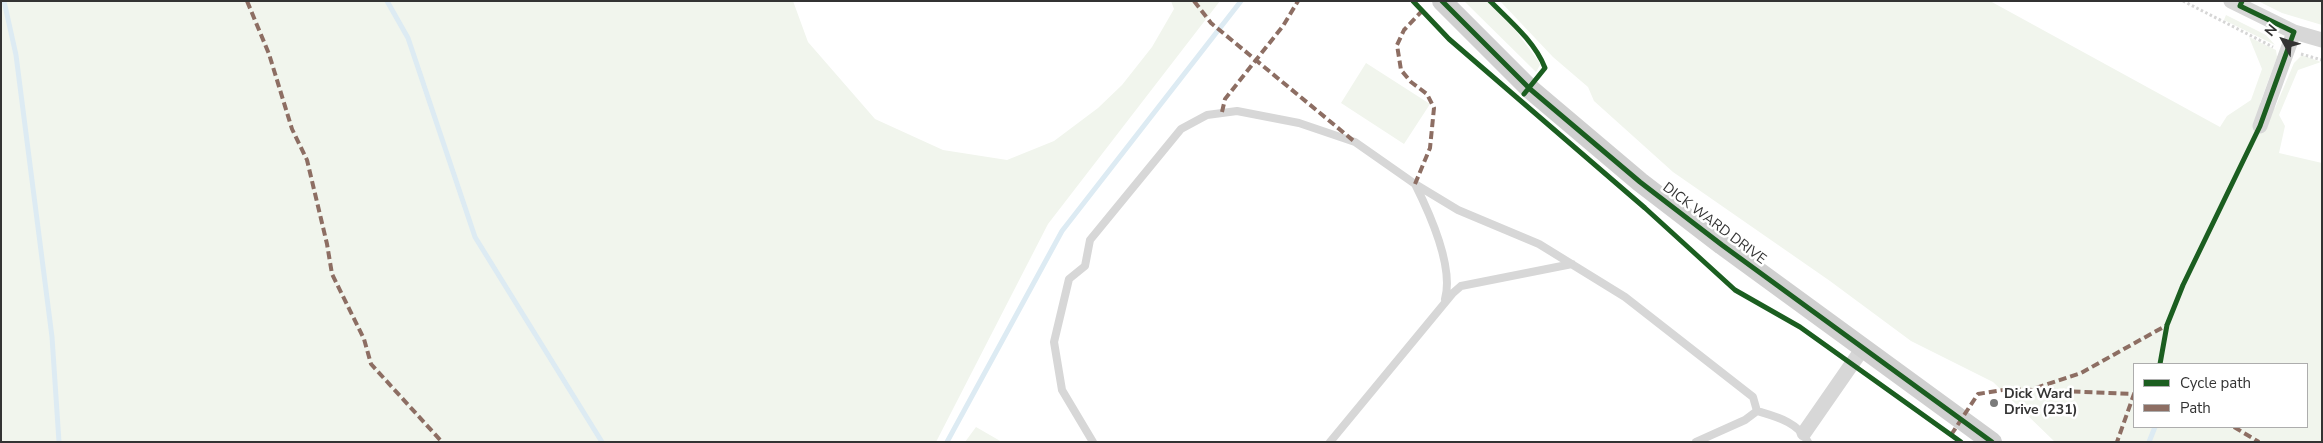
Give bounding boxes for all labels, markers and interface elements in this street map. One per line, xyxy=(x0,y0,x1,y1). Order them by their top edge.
north arrow xyxy=(2258,15,2308,65)
text: N xyxy=(2260,20,2282,40)
street label: DICK WARD DRIVE xyxy=(1659,180,1769,268)
legend xyxy=(2133,363,2308,428)
text: Cycle path xyxy=(2180,373,2251,393)
place label: Dick Ward Drive (231) xyxy=(2004,387,2078,420)
marker: Dick Ward Drive (231) xyxy=(1988,397,2000,409)
text: Path xyxy=(2180,398,2211,418)

